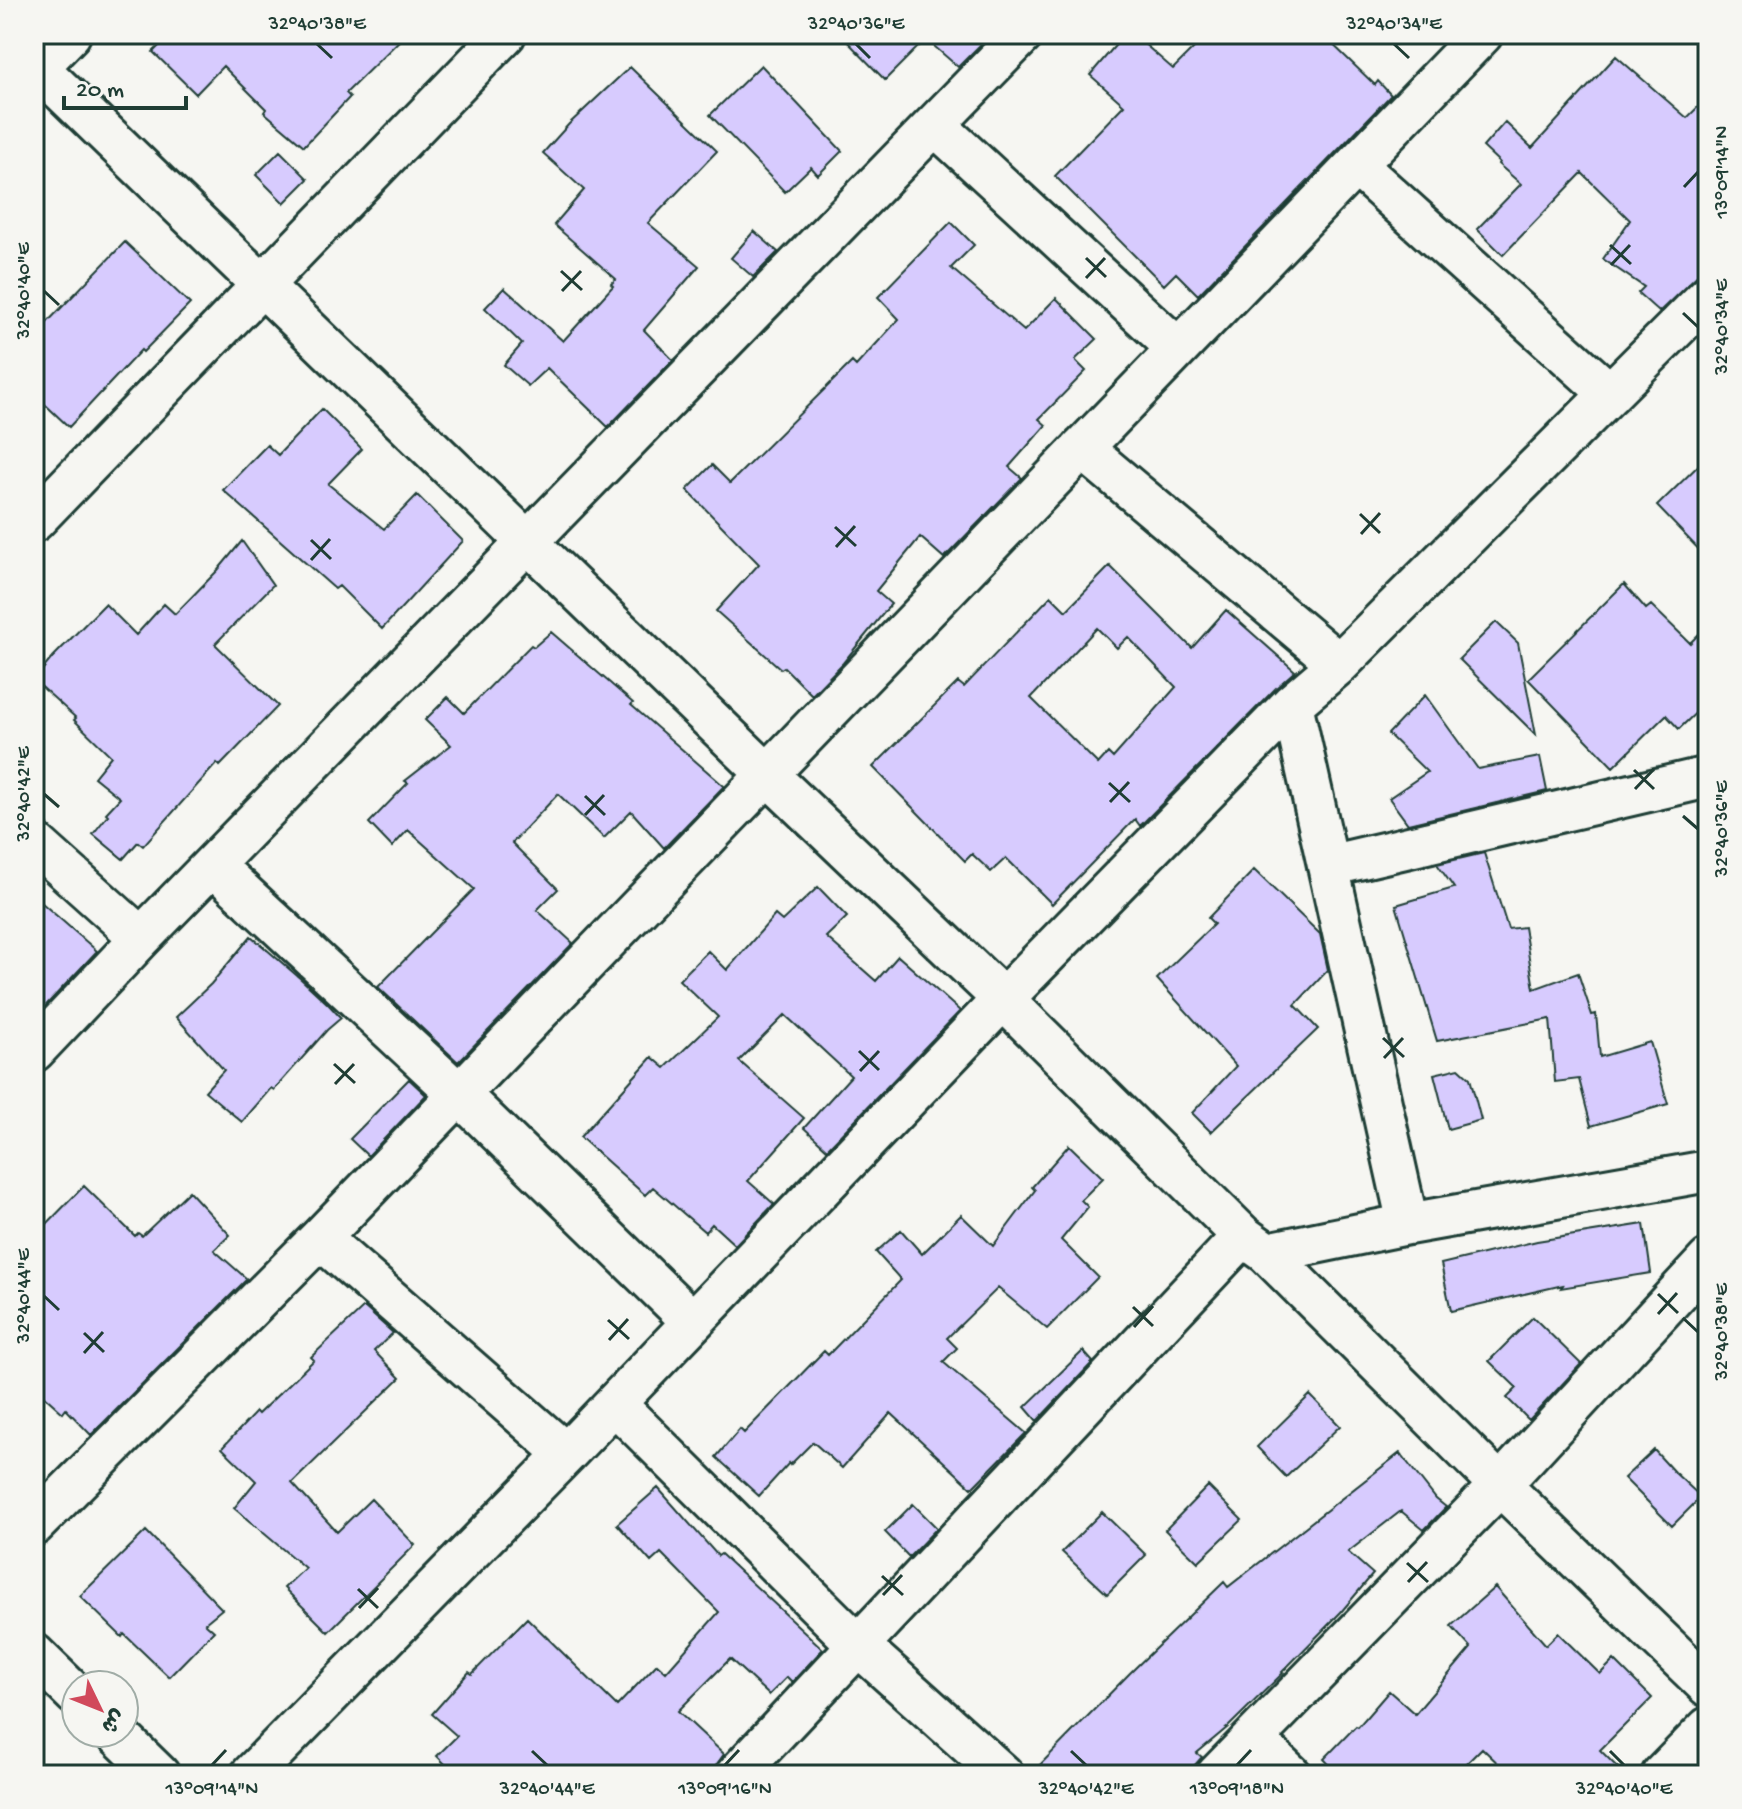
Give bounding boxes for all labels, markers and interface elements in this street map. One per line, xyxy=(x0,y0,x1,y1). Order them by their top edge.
text: 32°40'38"E xyxy=(267,14,367,37)
text: 32°40'36"E xyxy=(807,14,906,37)
text: 32°40'34"E xyxy=(1345,14,1443,37)
scale bar xyxy=(64,60,186,110)
text: 20 m xyxy=(76,77,124,106)
text: 13°09'14"N xyxy=(1712,126,1735,219)
text: 32°40'40"E xyxy=(14,241,37,340)
text: 32°40'34"E xyxy=(1712,278,1735,376)
text: 32°40'42"E xyxy=(14,745,37,843)
text: 32°40'36"E xyxy=(1712,779,1735,878)
text: 32°40'44"E xyxy=(14,1247,37,1344)
text: 32°40'38"E xyxy=(1712,1282,1735,1382)
north arrow xyxy=(60,1669,140,1749)
text: ش xyxy=(94,1702,129,1738)
text: 13°09'14"N xyxy=(165,1779,258,1802)
text: 32°40'44"E xyxy=(499,1779,596,1802)
text: 13°09'16"N xyxy=(677,1779,772,1802)
text: 32°40'42"E xyxy=(1037,1779,1135,1802)
text: 13°09'18"N xyxy=(1189,1779,1284,1802)
text: 32°40'40"E xyxy=(1575,1779,1674,1802)

